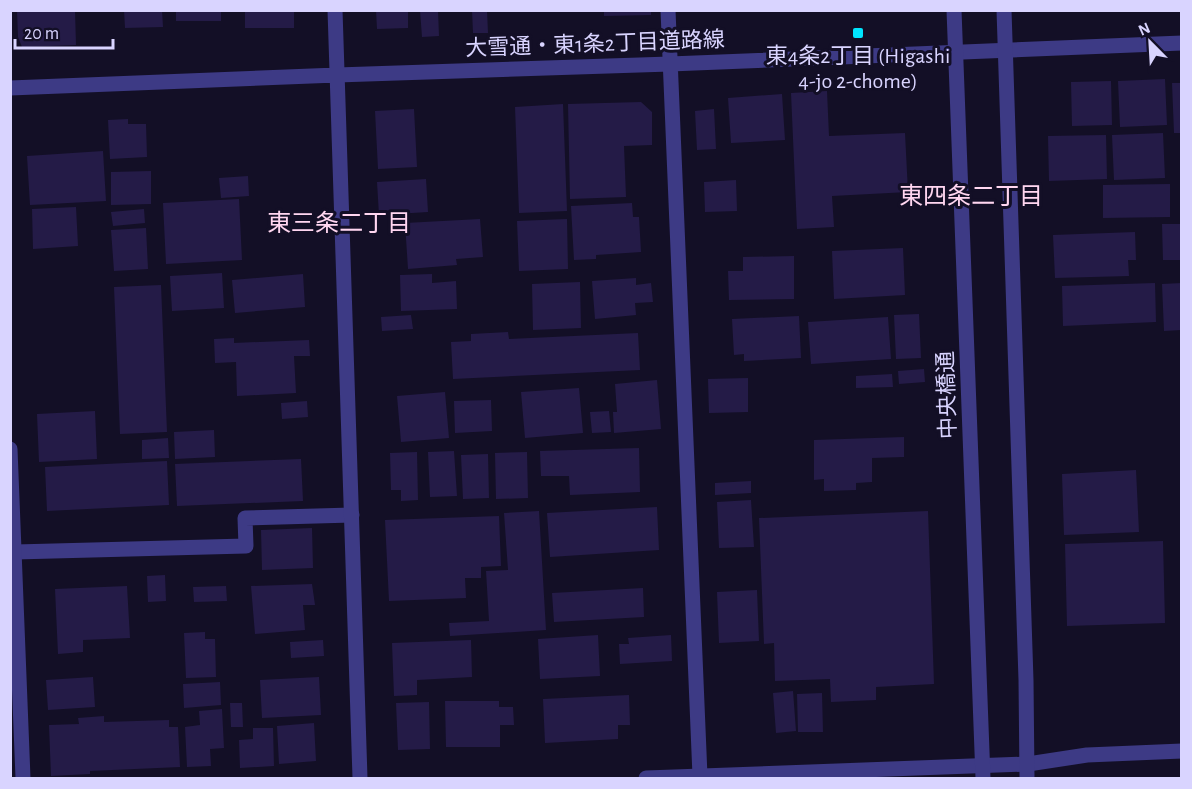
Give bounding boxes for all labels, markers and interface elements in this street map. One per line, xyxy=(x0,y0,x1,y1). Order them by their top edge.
scale bar xyxy=(15,12,112,50)
north arrow xyxy=(1120,12,1180,72)
text: N xyxy=(1136,20,1153,39)
text: 20 m xyxy=(24,25,59,43)
marker: 東4条2丁目 (Higashi 4-jo 2-chome) xyxy=(851,26,865,40)
street label: 大雪通・東1条2丁目道路線 xyxy=(465,27,725,60)
place label: 東4条2丁目 (Higashi 4-jo 2-chome) xyxy=(766,44,950,92)
district label: 東四条二丁目 xyxy=(899,183,1043,209)
district label: 東三条二丁目 xyxy=(267,210,411,236)
street label: 中央橋通 xyxy=(933,351,960,439)

